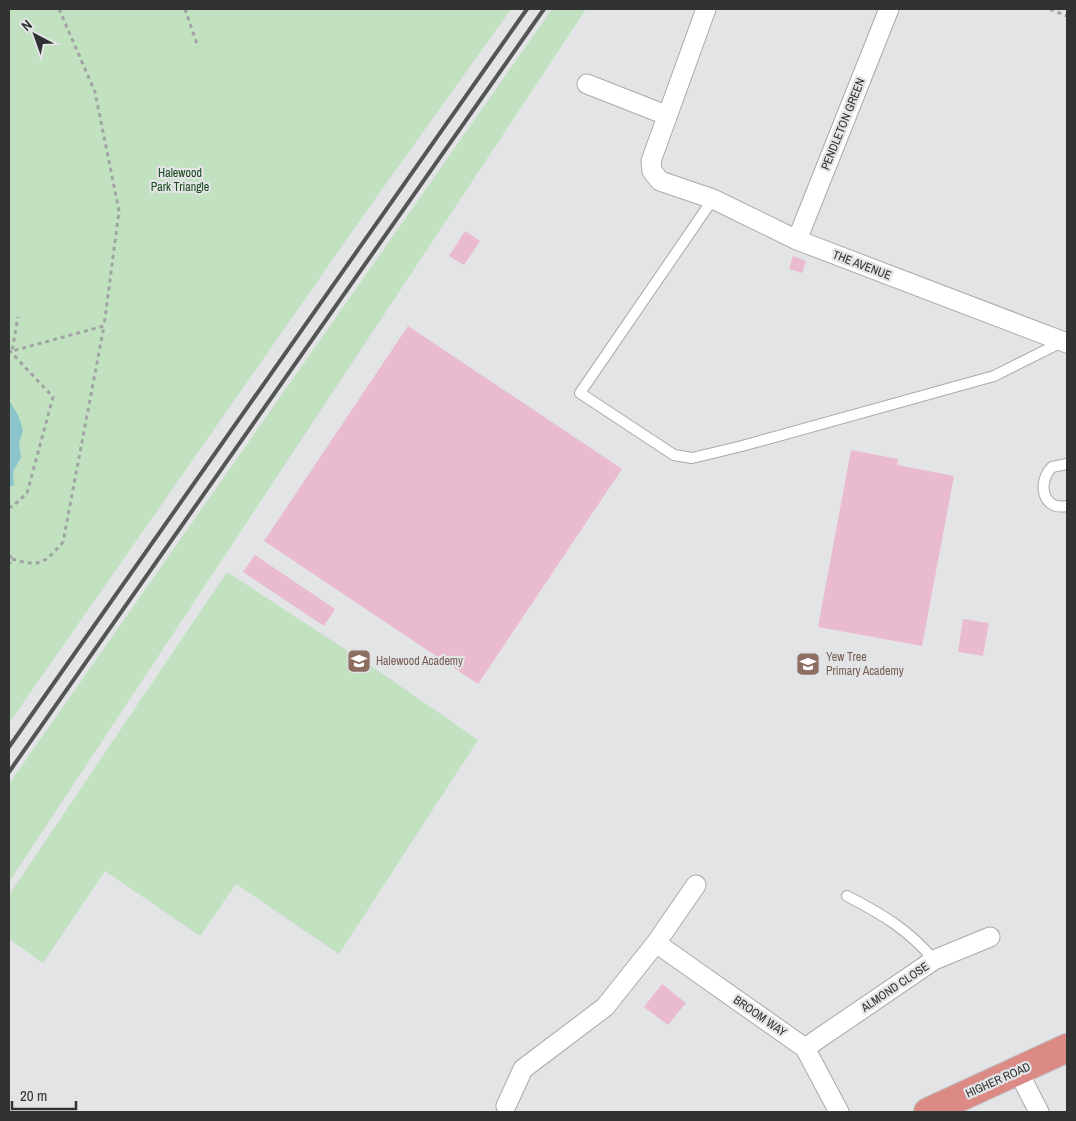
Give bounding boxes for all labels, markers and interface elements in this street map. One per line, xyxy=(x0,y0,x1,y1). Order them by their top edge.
north arrow xyxy=(10,10,60,60)
text: N xyxy=(17,16,36,35)
street label: PENDLETON GREEN xyxy=(817,76,869,172)
park label: Halewood Park Triangle xyxy=(151,165,209,195)
street label: THE AVENUE xyxy=(830,246,894,284)
school or university icon: Halewood Academy xyxy=(346,648,372,674)
place label: Yew Tree Primary Academy xyxy=(826,649,904,679)
school or university icon: Yew Tree Primary Academy xyxy=(795,651,821,677)
place label: Halewood Academy xyxy=(376,653,463,669)
street label: ALMOND CLOSE xyxy=(857,959,932,1016)
street label: BROOM WAY xyxy=(730,992,790,1040)
street label: HIGHER ROAD xyxy=(963,1059,1033,1101)
scale bar xyxy=(12,1078,76,1110)
text: 20 m xyxy=(20,1085,47,1106)

